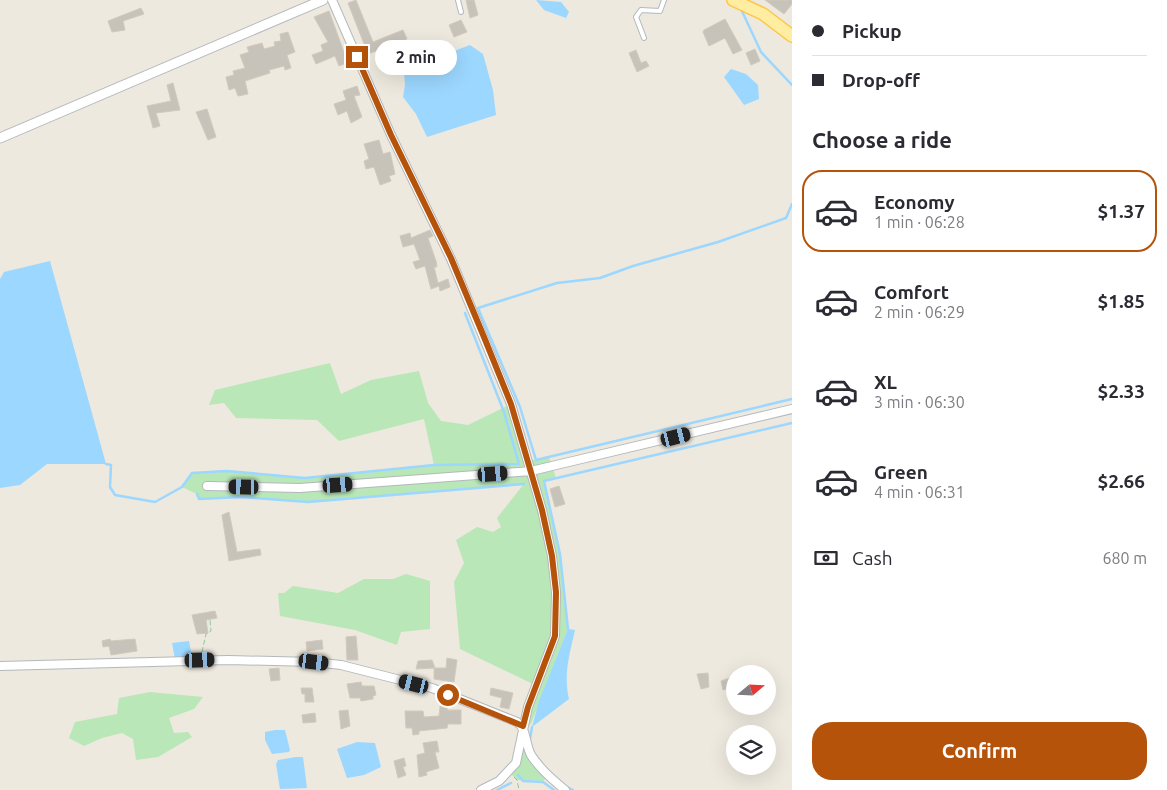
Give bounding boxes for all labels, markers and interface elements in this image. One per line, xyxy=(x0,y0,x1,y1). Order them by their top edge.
text: Pickup xyxy=(842,20,902,42)
callout: 2 min xyxy=(374,40,457,74)
route end xyxy=(346,46,368,68)
text: 2 min xyxy=(396,48,436,66)
text: Drop-off xyxy=(842,69,920,91)
text: Choose a ride xyxy=(812,127,952,152)
icon: car xyxy=(814,189,859,234)
text: Economy xyxy=(874,191,955,213)
text: $1.37 xyxy=(1097,200,1145,222)
text: 1 min · 06:28 xyxy=(874,213,965,231)
icon: car xyxy=(814,279,859,324)
text: Comfort xyxy=(874,281,949,303)
text: $1.85 xyxy=(1097,290,1145,312)
text: 2 min · 06:29 xyxy=(874,303,965,321)
icon: car xyxy=(814,369,859,414)
text: XL xyxy=(874,371,897,393)
text: $2.33 xyxy=(1097,380,1145,402)
text: 3 min · 06:30 xyxy=(874,393,965,411)
car xyxy=(659,426,692,448)
icon: car xyxy=(814,459,859,504)
text: Green xyxy=(874,461,928,483)
car xyxy=(477,465,508,483)
text: $2.66 xyxy=(1097,470,1145,492)
car xyxy=(322,476,353,494)
car xyxy=(228,479,259,495)
text: 4 min · 06:31 xyxy=(874,483,965,501)
icon: cash xyxy=(812,544,840,572)
text: Cash xyxy=(852,547,893,569)
text: 680 m xyxy=(1102,549,1147,567)
car xyxy=(184,652,215,668)
car xyxy=(298,653,329,671)
north arrow xyxy=(726,665,776,715)
map controls xyxy=(726,665,776,775)
car xyxy=(397,673,430,695)
route start xyxy=(437,684,459,706)
button: Confirm xyxy=(812,722,1147,780)
button: layers xyxy=(726,725,776,775)

